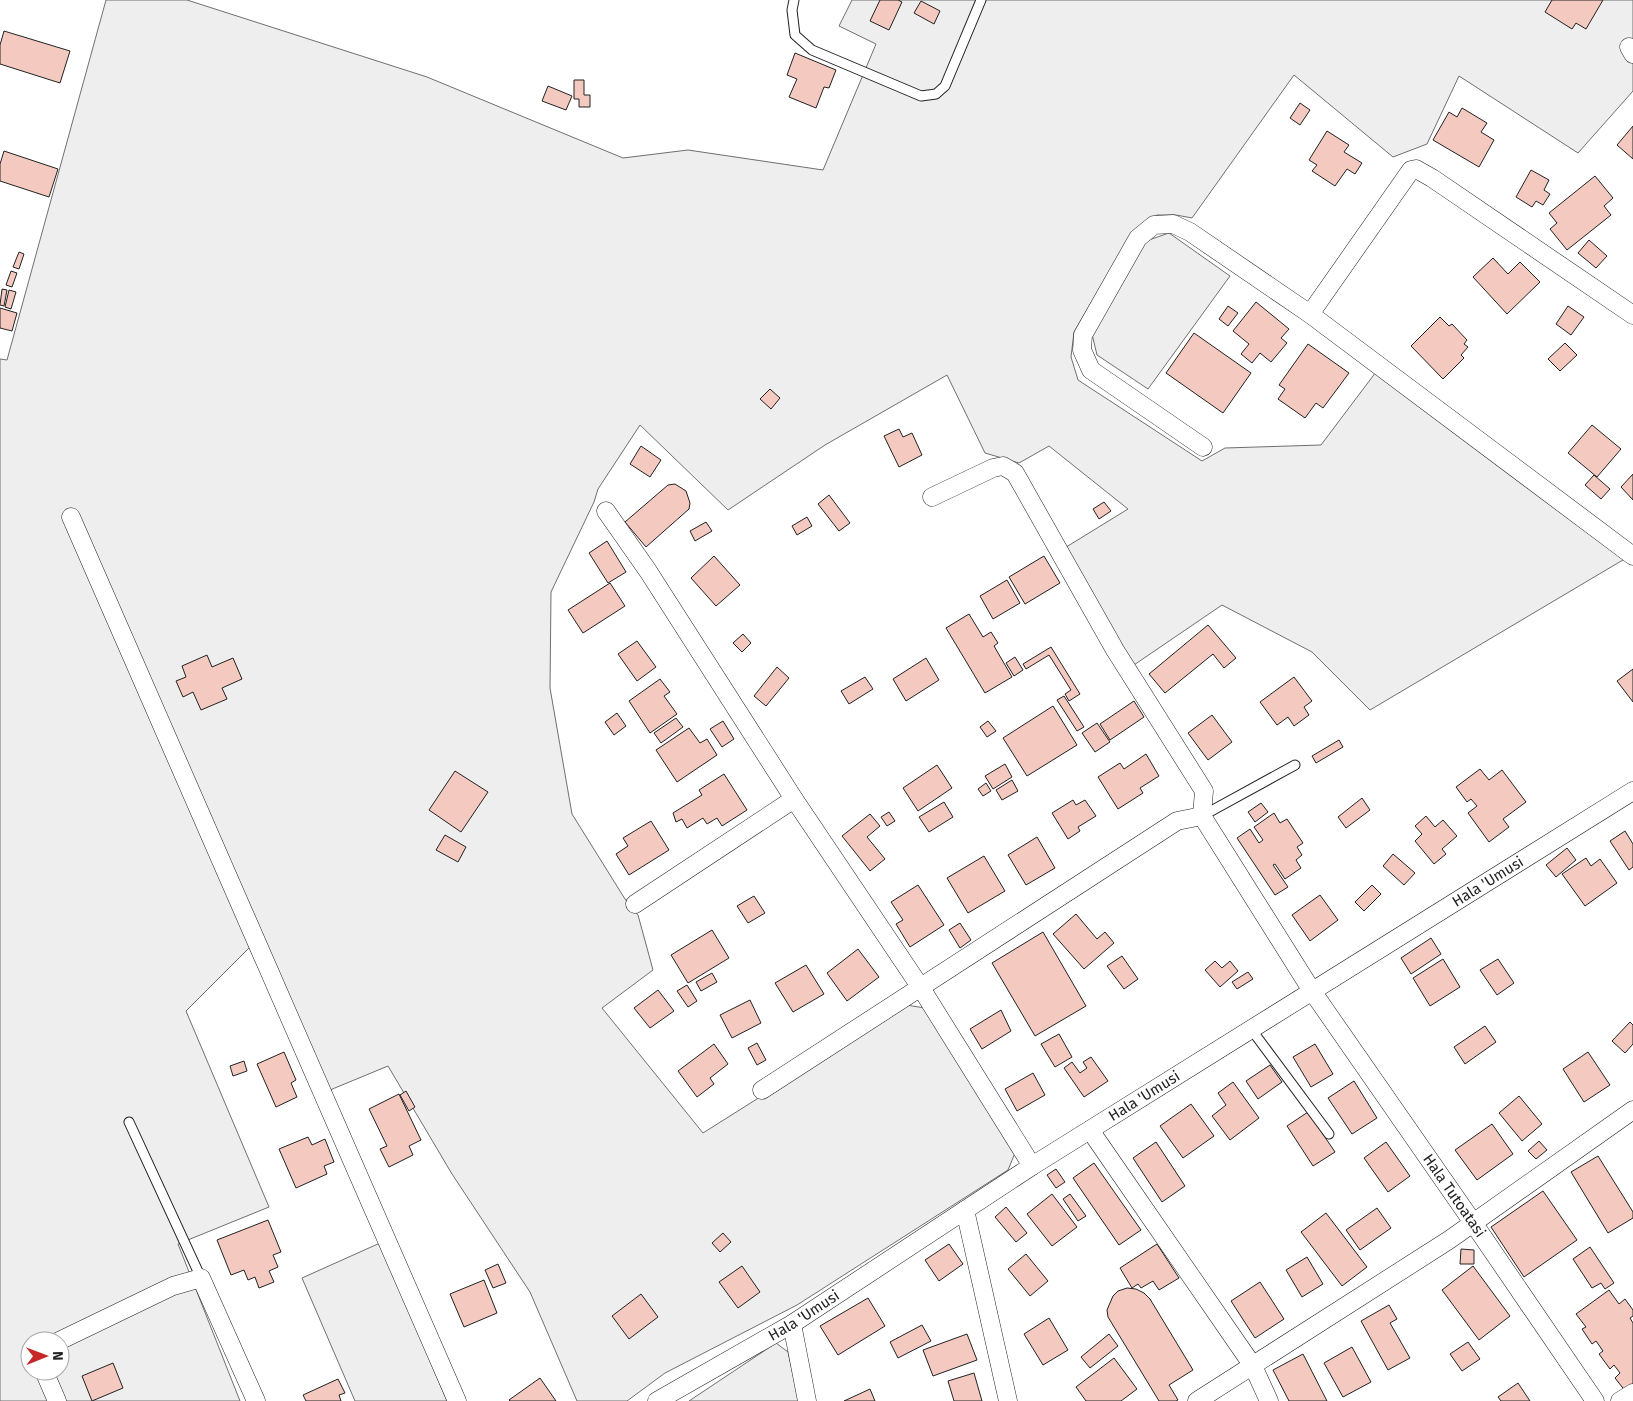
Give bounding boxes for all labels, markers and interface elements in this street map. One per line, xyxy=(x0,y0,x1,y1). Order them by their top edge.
street label: Hala 'Umusi xyxy=(1449,853,1527,911)
street label: Hala 'Umusi xyxy=(1105,1067,1183,1125)
street label: Hala Tutoatasi xyxy=(1419,1151,1489,1241)
street label: Hala 'Umusi xyxy=(765,1286,843,1345)
north arrow xyxy=(20,1331,70,1381)
text: N xyxy=(49,1351,66,1361)

